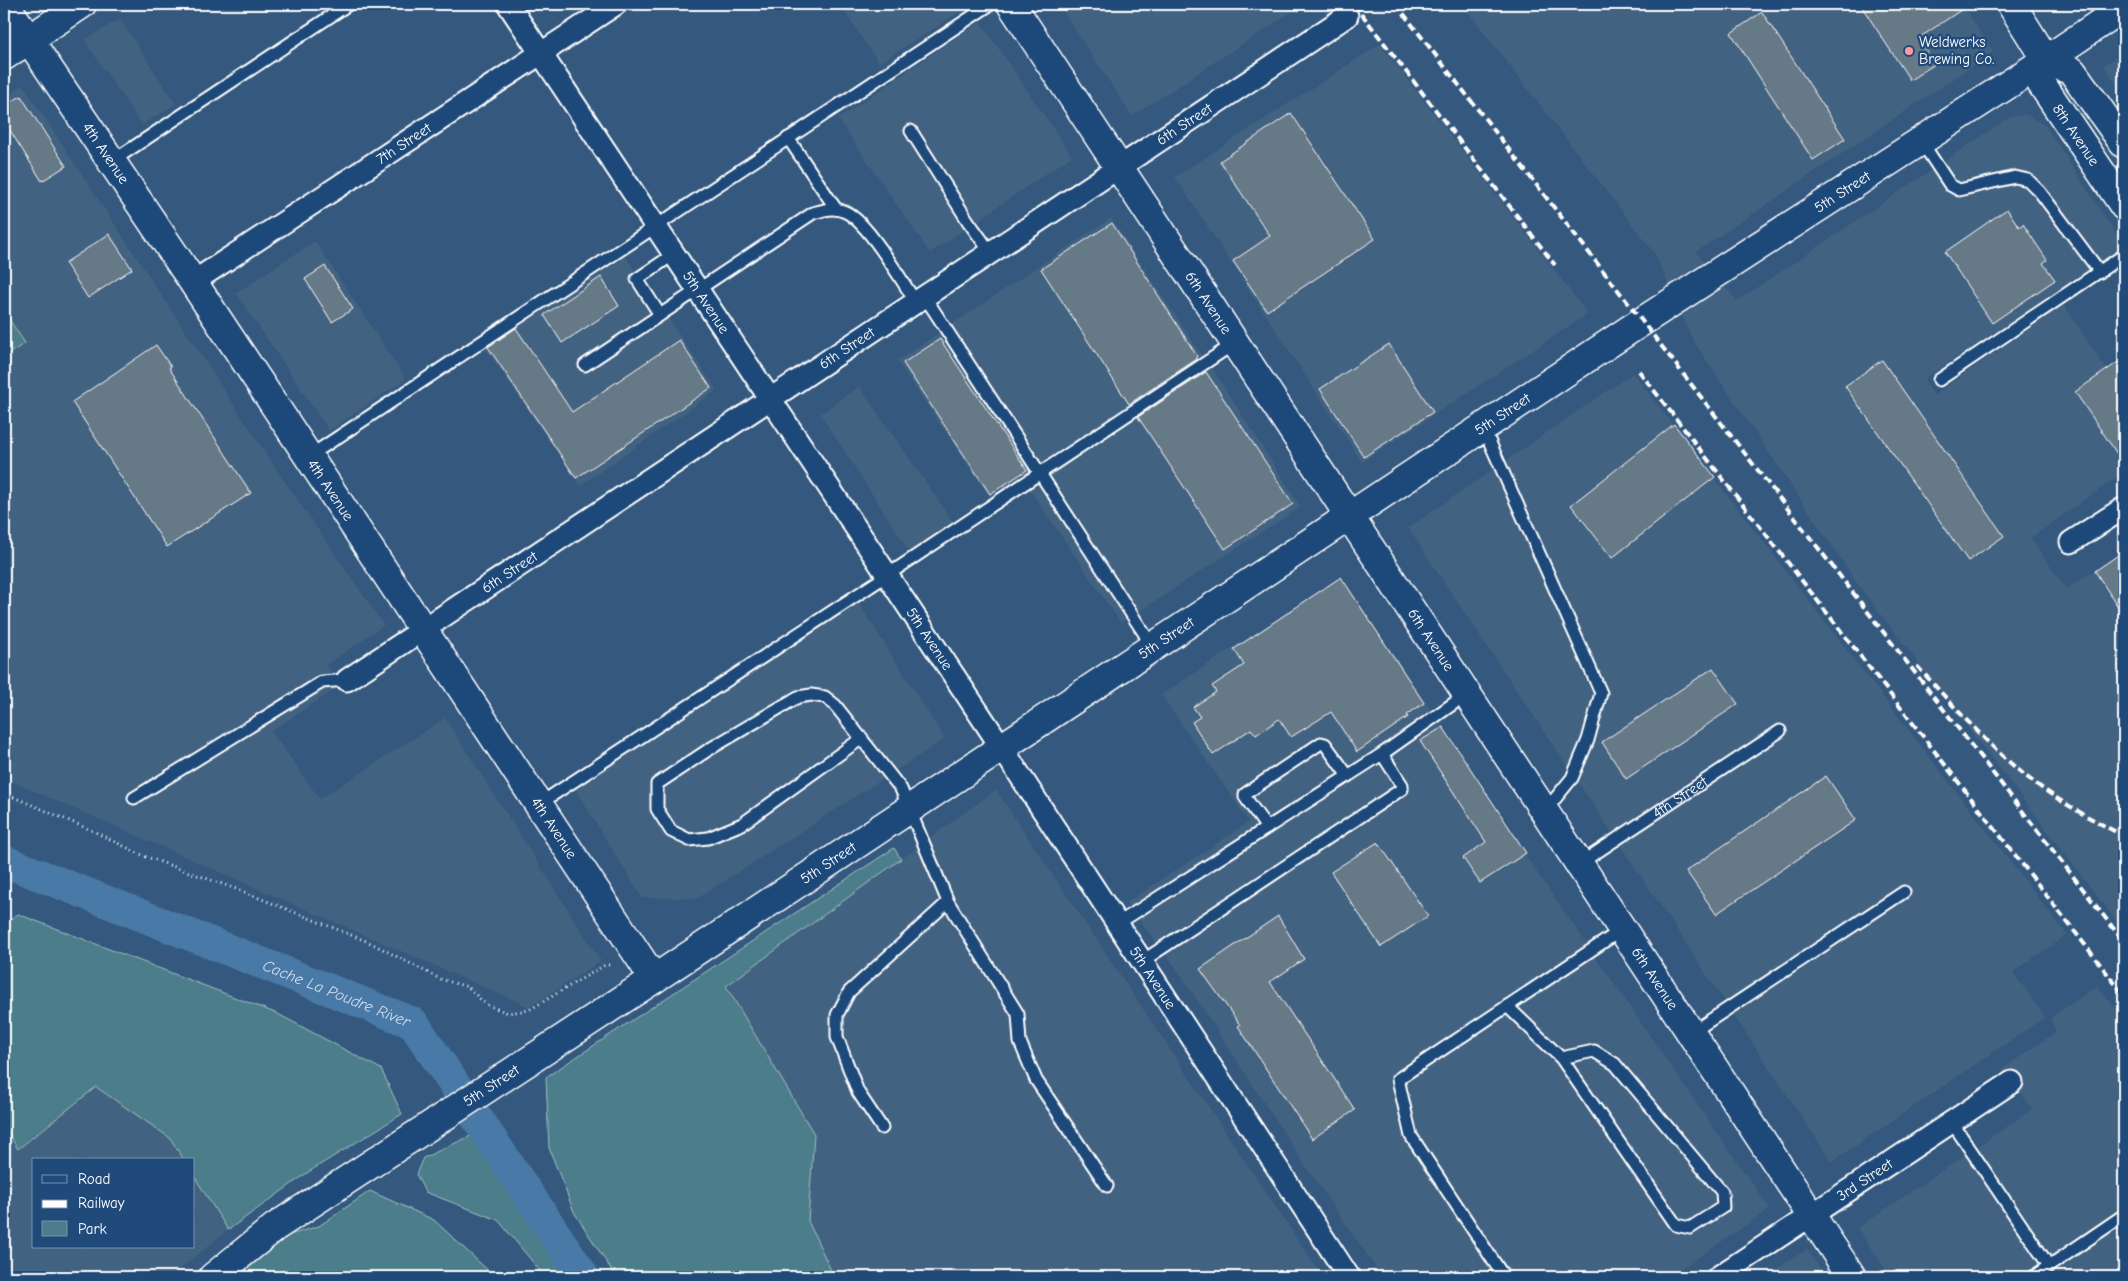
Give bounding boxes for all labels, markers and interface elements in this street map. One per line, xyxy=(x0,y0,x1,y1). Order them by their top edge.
place label: Weldwerks Brewing Co. xyxy=(1919,33,1994,68)
marker: Weldwerks Brewing Co. xyxy=(1903,45,1915,57)
street label: 6th Street xyxy=(1153,99,1216,149)
street label: 8th Avenue xyxy=(2049,100,2103,170)
street label: 4th Avenue xyxy=(79,119,133,188)
street label: 7th Street xyxy=(373,119,435,168)
street label: 5th Street xyxy=(1811,167,1874,217)
street label: 5th Avenue xyxy=(679,268,733,337)
street label: 6th Avenue xyxy=(1181,268,1236,338)
street label: 6th Street xyxy=(816,323,879,373)
street label: 5th Street xyxy=(1471,389,1534,439)
street label: 4th Avenue xyxy=(304,456,358,525)
street label: 6th Street xyxy=(478,547,541,597)
street label: 5th Avenue xyxy=(902,604,957,674)
street label: 6th Avenue xyxy=(1404,605,1458,675)
street label: 5th Street xyxy=(1135,613,1198,663)
street label: 4th Street xyxy=(1649,772,1711,822)
street label: 4th Avenue xyxy=(527,794,581,863)
street label: 5th Street xyxy=(797,838,860,888)
street label: 5th Avenue xyxy=(1126,943,1180,1013)
street label: 6th Avenue xyxy=(1628,944,1682,1014)
water label: Cache La Poudre River xyxy=(260,956,413,1031)
street label: 5th Street xyxy=(460,1060,523,1110)
street label: 3rd Street xyxy=(1833,1154,1897,1205)
legend xyxy=(32,1158,195,1248)
text: Road xyxy=(78,1170,110,1188)
text: Railway xyxy=(78,1194,125,1212)
text: Park xyxy=(78,1220,107,1238)

